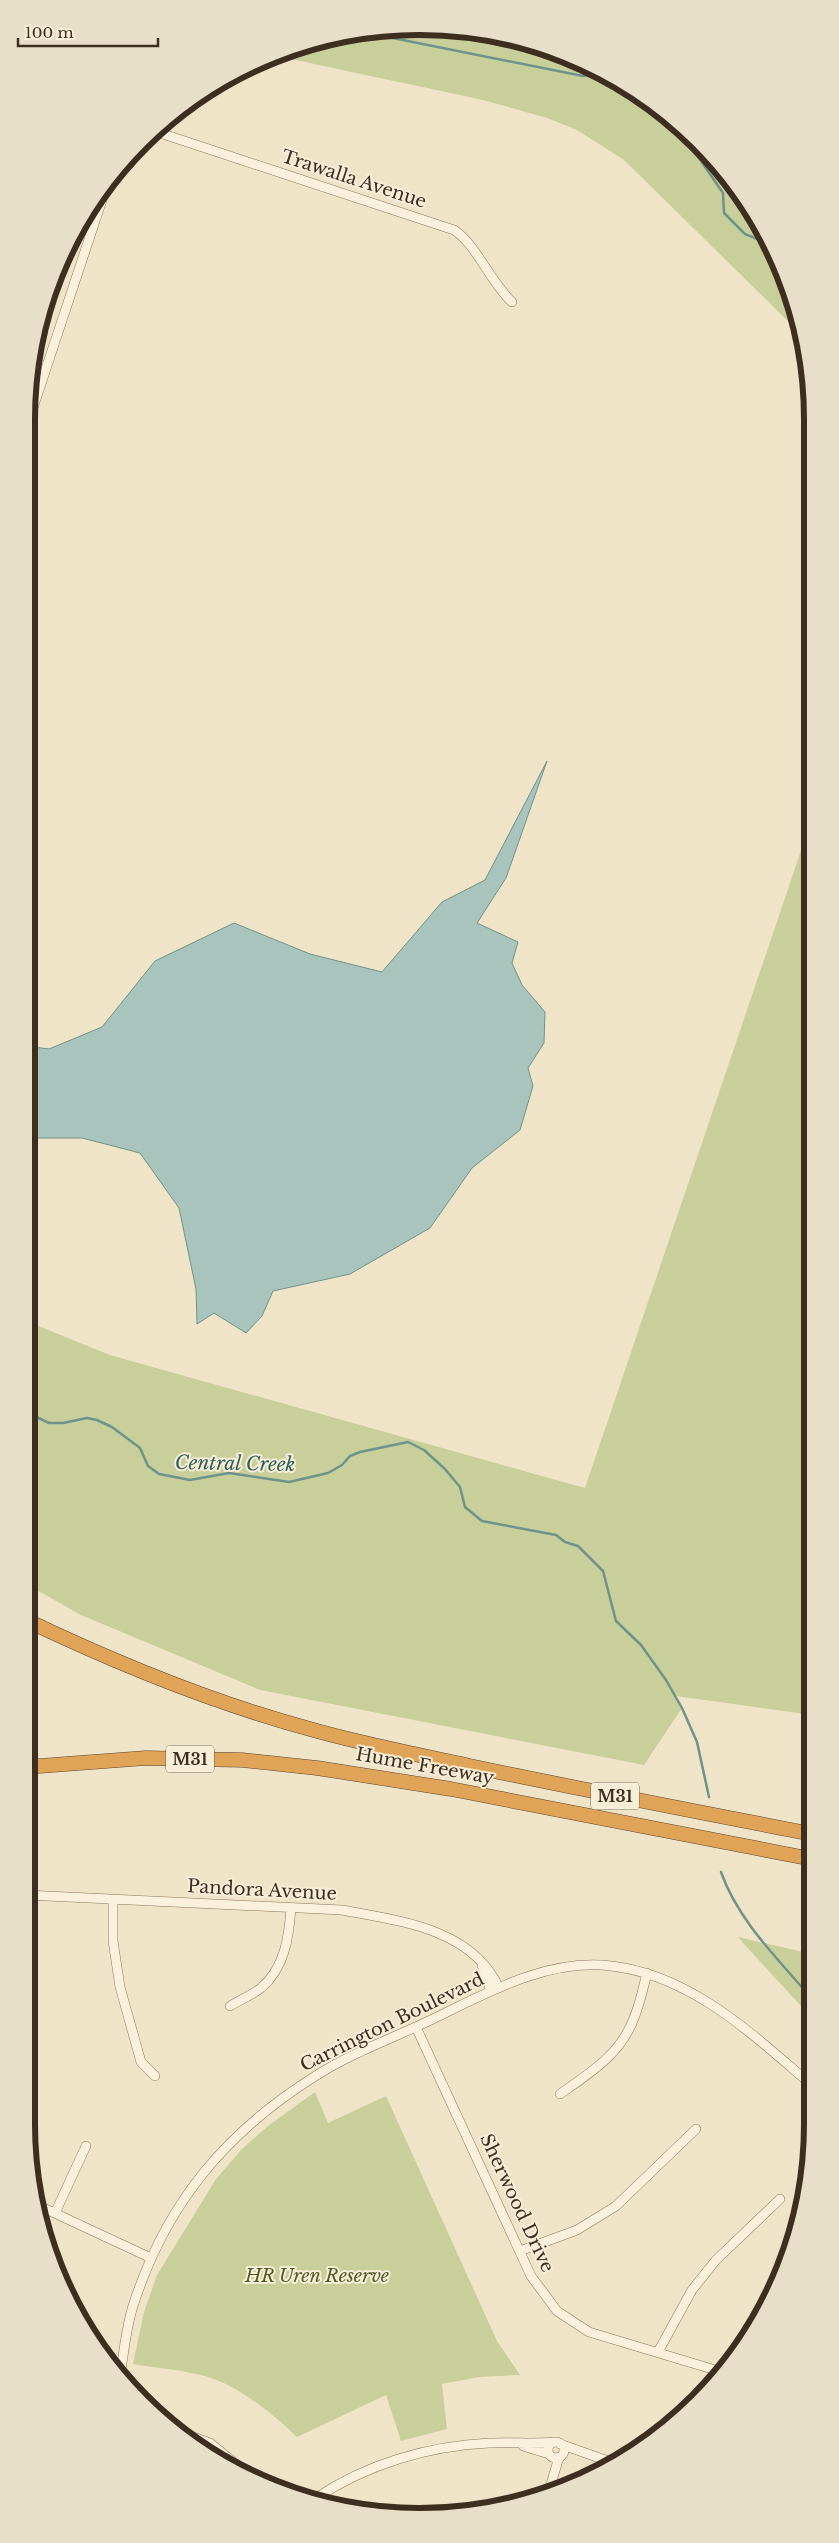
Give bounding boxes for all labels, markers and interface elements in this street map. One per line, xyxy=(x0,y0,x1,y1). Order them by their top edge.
scale bar xyxy=(18,15,158,47)
text: 100 m xyxy=(25,23,74,42)
street label: Trawalla Avenue xyxy=(279,145,429,213)
water label: Central Creek xyxy=(175,1451,295,1476)
street label: Hume Freeway xyxy=(354,1743,496,1789)
road number: M31 xyxy=(166,1746,214,1772)
road number: M31 xyxy=(591,1782,639,1810)
street label: Pandora Avenue xyxy=(187,1875,337,1905)
street label: Carrington Boulevard xyxy=(296,1968,488,2076)
street label: Sherwood Drive xyxy=(475,2130,559,2276)
park label: HR Uren Reserve xyxy=(244,2265,389,2287)

